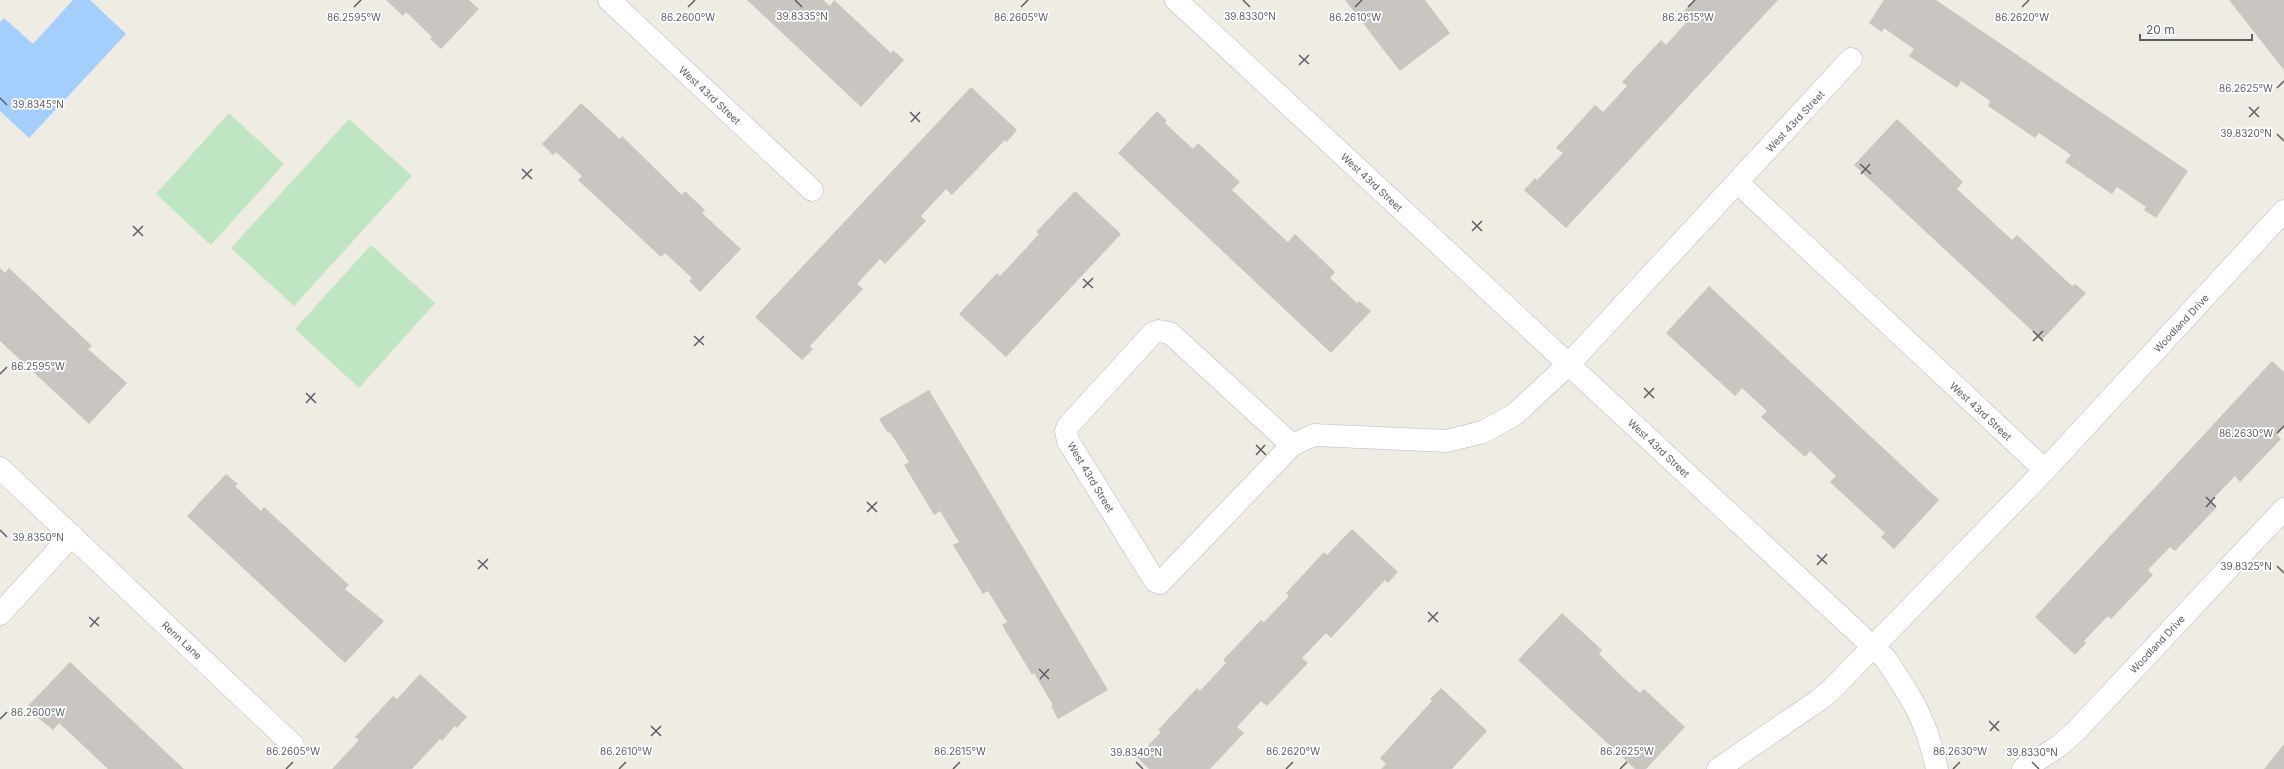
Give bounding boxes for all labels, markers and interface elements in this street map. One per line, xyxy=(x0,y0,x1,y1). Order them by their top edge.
text: 39.8335°N xyxy=(776,10,828,22)
text: 39.8330°N xyxy=(1224,10,1276,22)
text: 86.2595°W xyxy=(327,11,381,23)
text: 86.2600°W xyxy=(661,11,715,23)
text: 86.2605°W xyxy=(994,11,1048,23)
text: 86.2610°W xyxy=(1329,11,1381,23)
text: 86.2615°W xyxy=(1662,11,1714,23)
text: 86.2620°W xyxy=(1995,11,2049,23)
scale bar xyxy=(2140,16,2252,42)
text: 20 m xyxy=(2146,22,2175,37)
street label: West 43rd Street xyxy=(677,63,744,127)
text: 86.2625°W xyxy=(2219,82,2273,94)
street label: West 43rd Street xyxy=(1763,87,1827,154)
text: 39.8345°N xyxy=(12,98,64,110)
text: 39.8320°N xyxy=(2220,127,2272,139)
street label: West 43rd Street xyxy=(1339,150,1406,214)
street label: Woodland Drive xyxy=(2151,291,2211,355)
text: 86.2595°W xyxy=(11,360,65,372)
street label: West 43rd Street xyxy=(1948,379,2015,443)
street label: West 43rd Street xyxy=(1626,416,1693,480)
text: 86.2630°W xyxy=(2219,427,2273,439)
street label: West 43rd Street xyxy=(1065,440,1117,515)
text: 39.8350°N xyxy=(12,531,64,543)
text: 39.8325°N xyxy=(2220,560,2272,572)
street label: Woodland Drive xyxy=(2127,612,2187,676)
street label: Renn Lane xyxy=(160,619,204,661)
text: 86.2600°W xyxy=(11,706,65,718)
text: 86.2605°W xyxy=(266,745,320,757)
text: 86.2610°W xyxy=(600,745,652,757)
text: 86.2615°W xyxy=(934,745,986,757)
text: 86.2620°W xyxy=(1266,745,1320,757)
text: 86.2625°W xyxy=(1600,745,1654,757)
text: 86.2630°W xyxy=(1933,745,1987,757)
text: 39.8340°N xyxy=(1110,746,1162,758)
text: 39.8330°N xyxy=(2006,746,2058,758)

